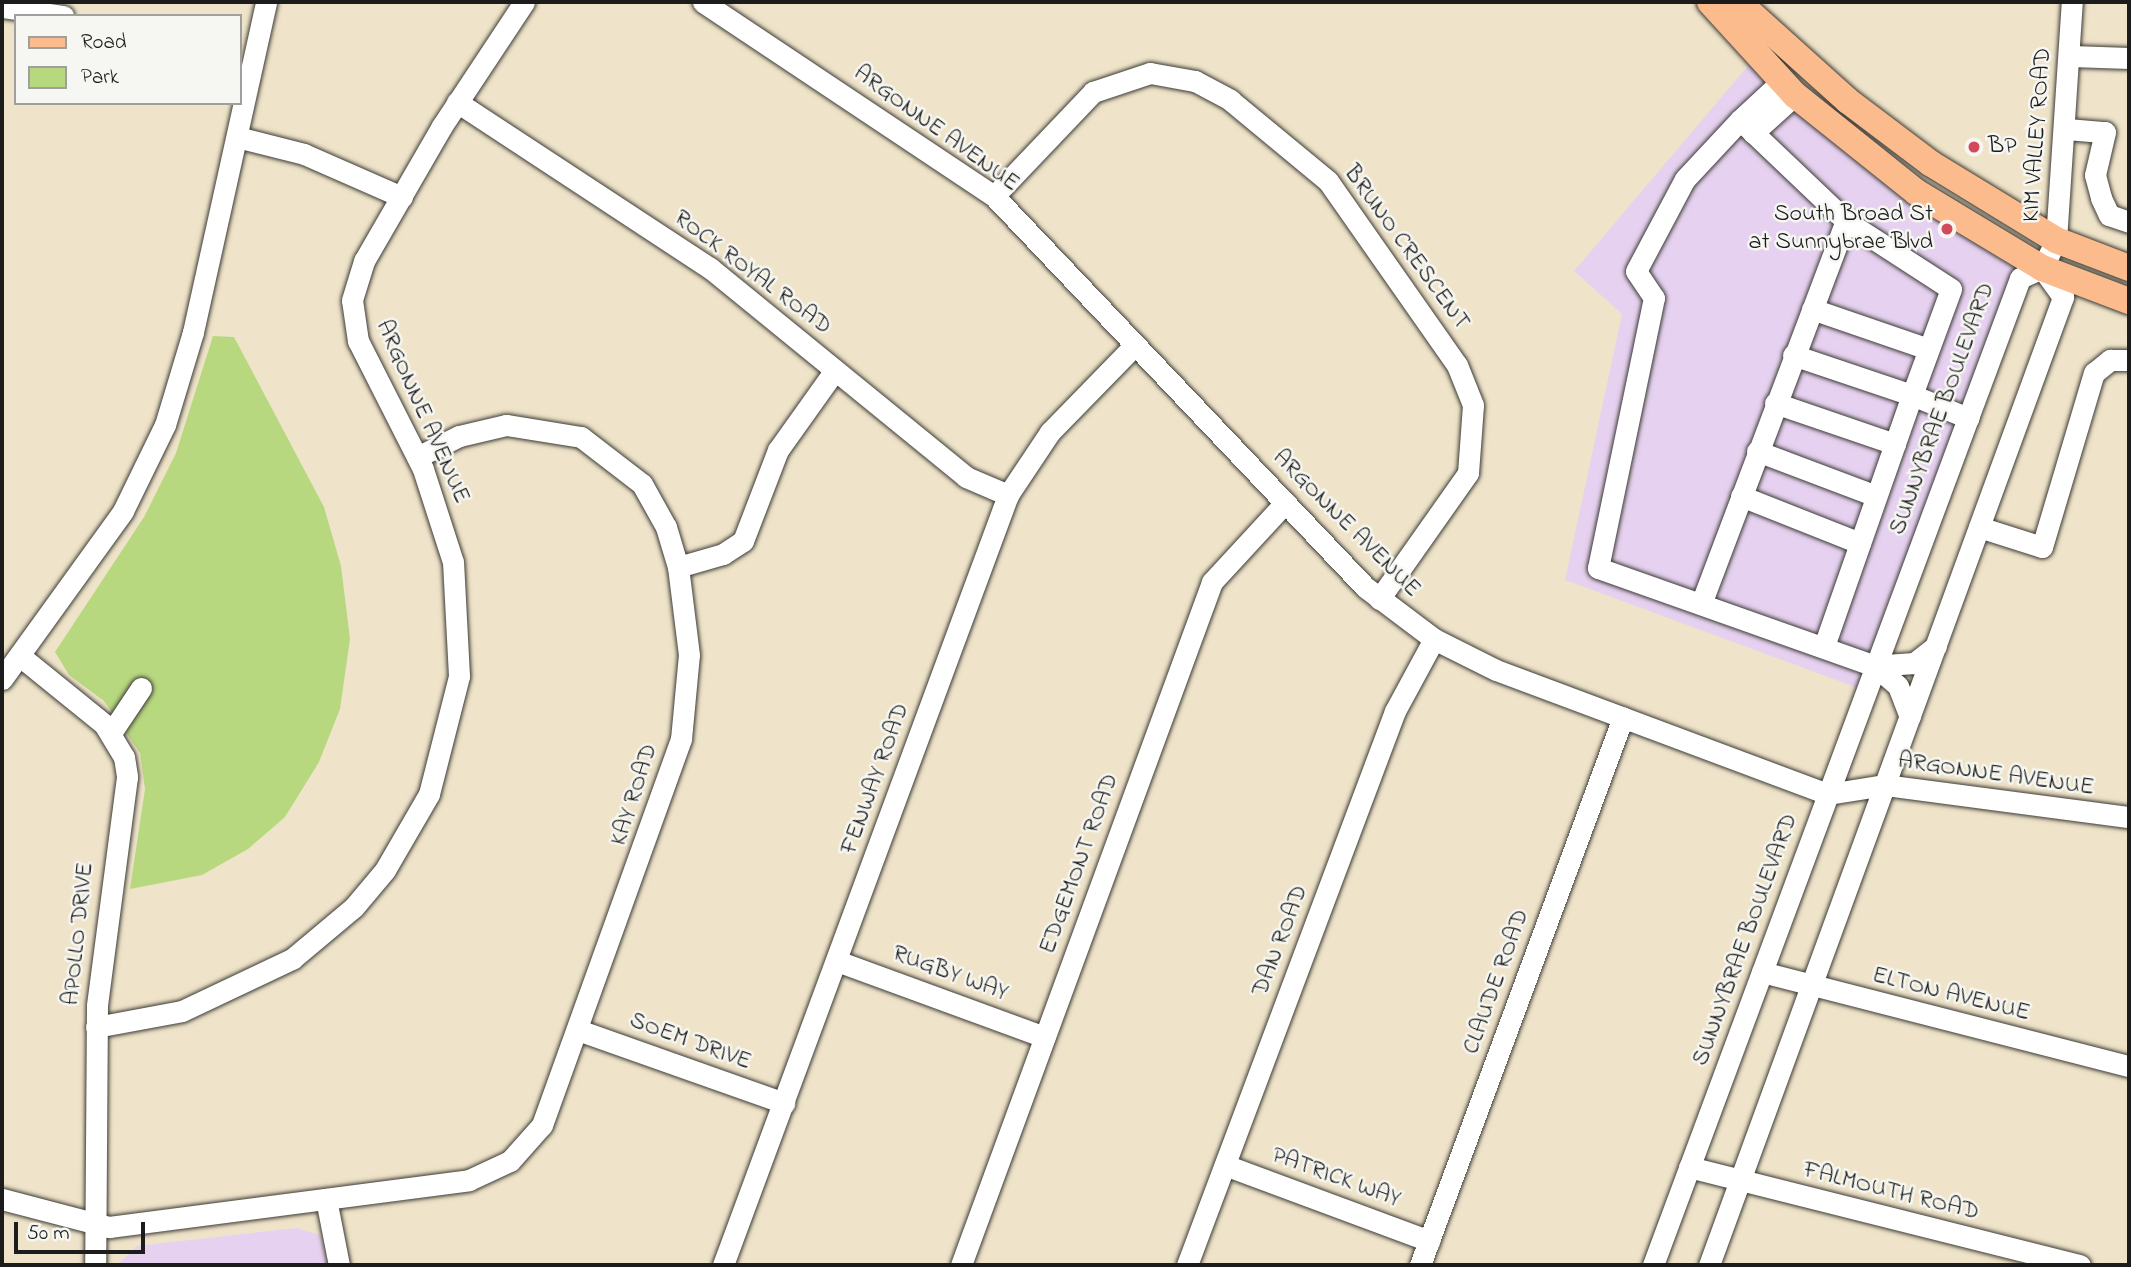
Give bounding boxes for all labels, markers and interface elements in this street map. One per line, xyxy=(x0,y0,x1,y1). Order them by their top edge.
legend xyxy=(14,14,242,105)
text: Road xyxy=(81,28,127,58)
street label: KIM VALLEY ROAD xyxy=(2018,47,2058,223)
street label: ARGONNE AVENUE xyxy=(848,59,1024,199)
text: Park xyxy=(81,63,119,93)
place label: BP xyxy=(1988,133,2017,161)
marker: BP xyxy=(1966,139,1982,155)
street label: BRUNO CRESCENT xyxy=(1337,160,1475,336)
place label: South Broad St at Sunnybrae Blvd xyxy=(1749,201,1933,257)
street label: ROCK ROYAL ROAD xyxy=(667,204,837,342)
marker: South Broad St at Sunnybrae Blvd xyxy=(1939,221,1955,237)
street label: SUNNYBRAE BOULEVARD xyxy=(1884,279,2002,539)
street label: ARGONNE AVENUE xyxy=(369,316,475,508)
street label: ARGONNE AVENUE xyxy=(1266,444,1426,604)
street label: FENWAY ROAD xyxy=(835,700,917,858)
street label: KAY ROAD xyxy=(605,741,665,849)
street label: ARGONNE AVENUE xyxy=(1896,747,2096,803)
street label: EDGEMONT ROAD xyxy=(1034,770,1126,958)
street label: SUNNYBRAE BOULEVARD xyxy=(1687,810,1805,1070)
street label: APOLLO DRIVE xyxy=(57,861,101,1007)
street label: DAN ROAD xyxy=(1247,882,1315,1000)
street label: CLAUDE ROAD xyxy=(1458,906,1536,1058)
street label: RUGBY WAY xyxy=(888,940,1012,1008)
street label: ELTON AVENUE xyxy=(1869,961,2033,1029)
street label: SOEM DRIVE xyxy=(625,1007,755,1077)
street label: PATRICK WAY xyxy=(1268,1141,1404,1215)
street label: FALMOUTH ROAD xyxy=(1800,1156,1982,1228)
scale bar xyxy=(18,1208,149,1252)
text: 50 m xyxy=(27,1219,70,1249)

